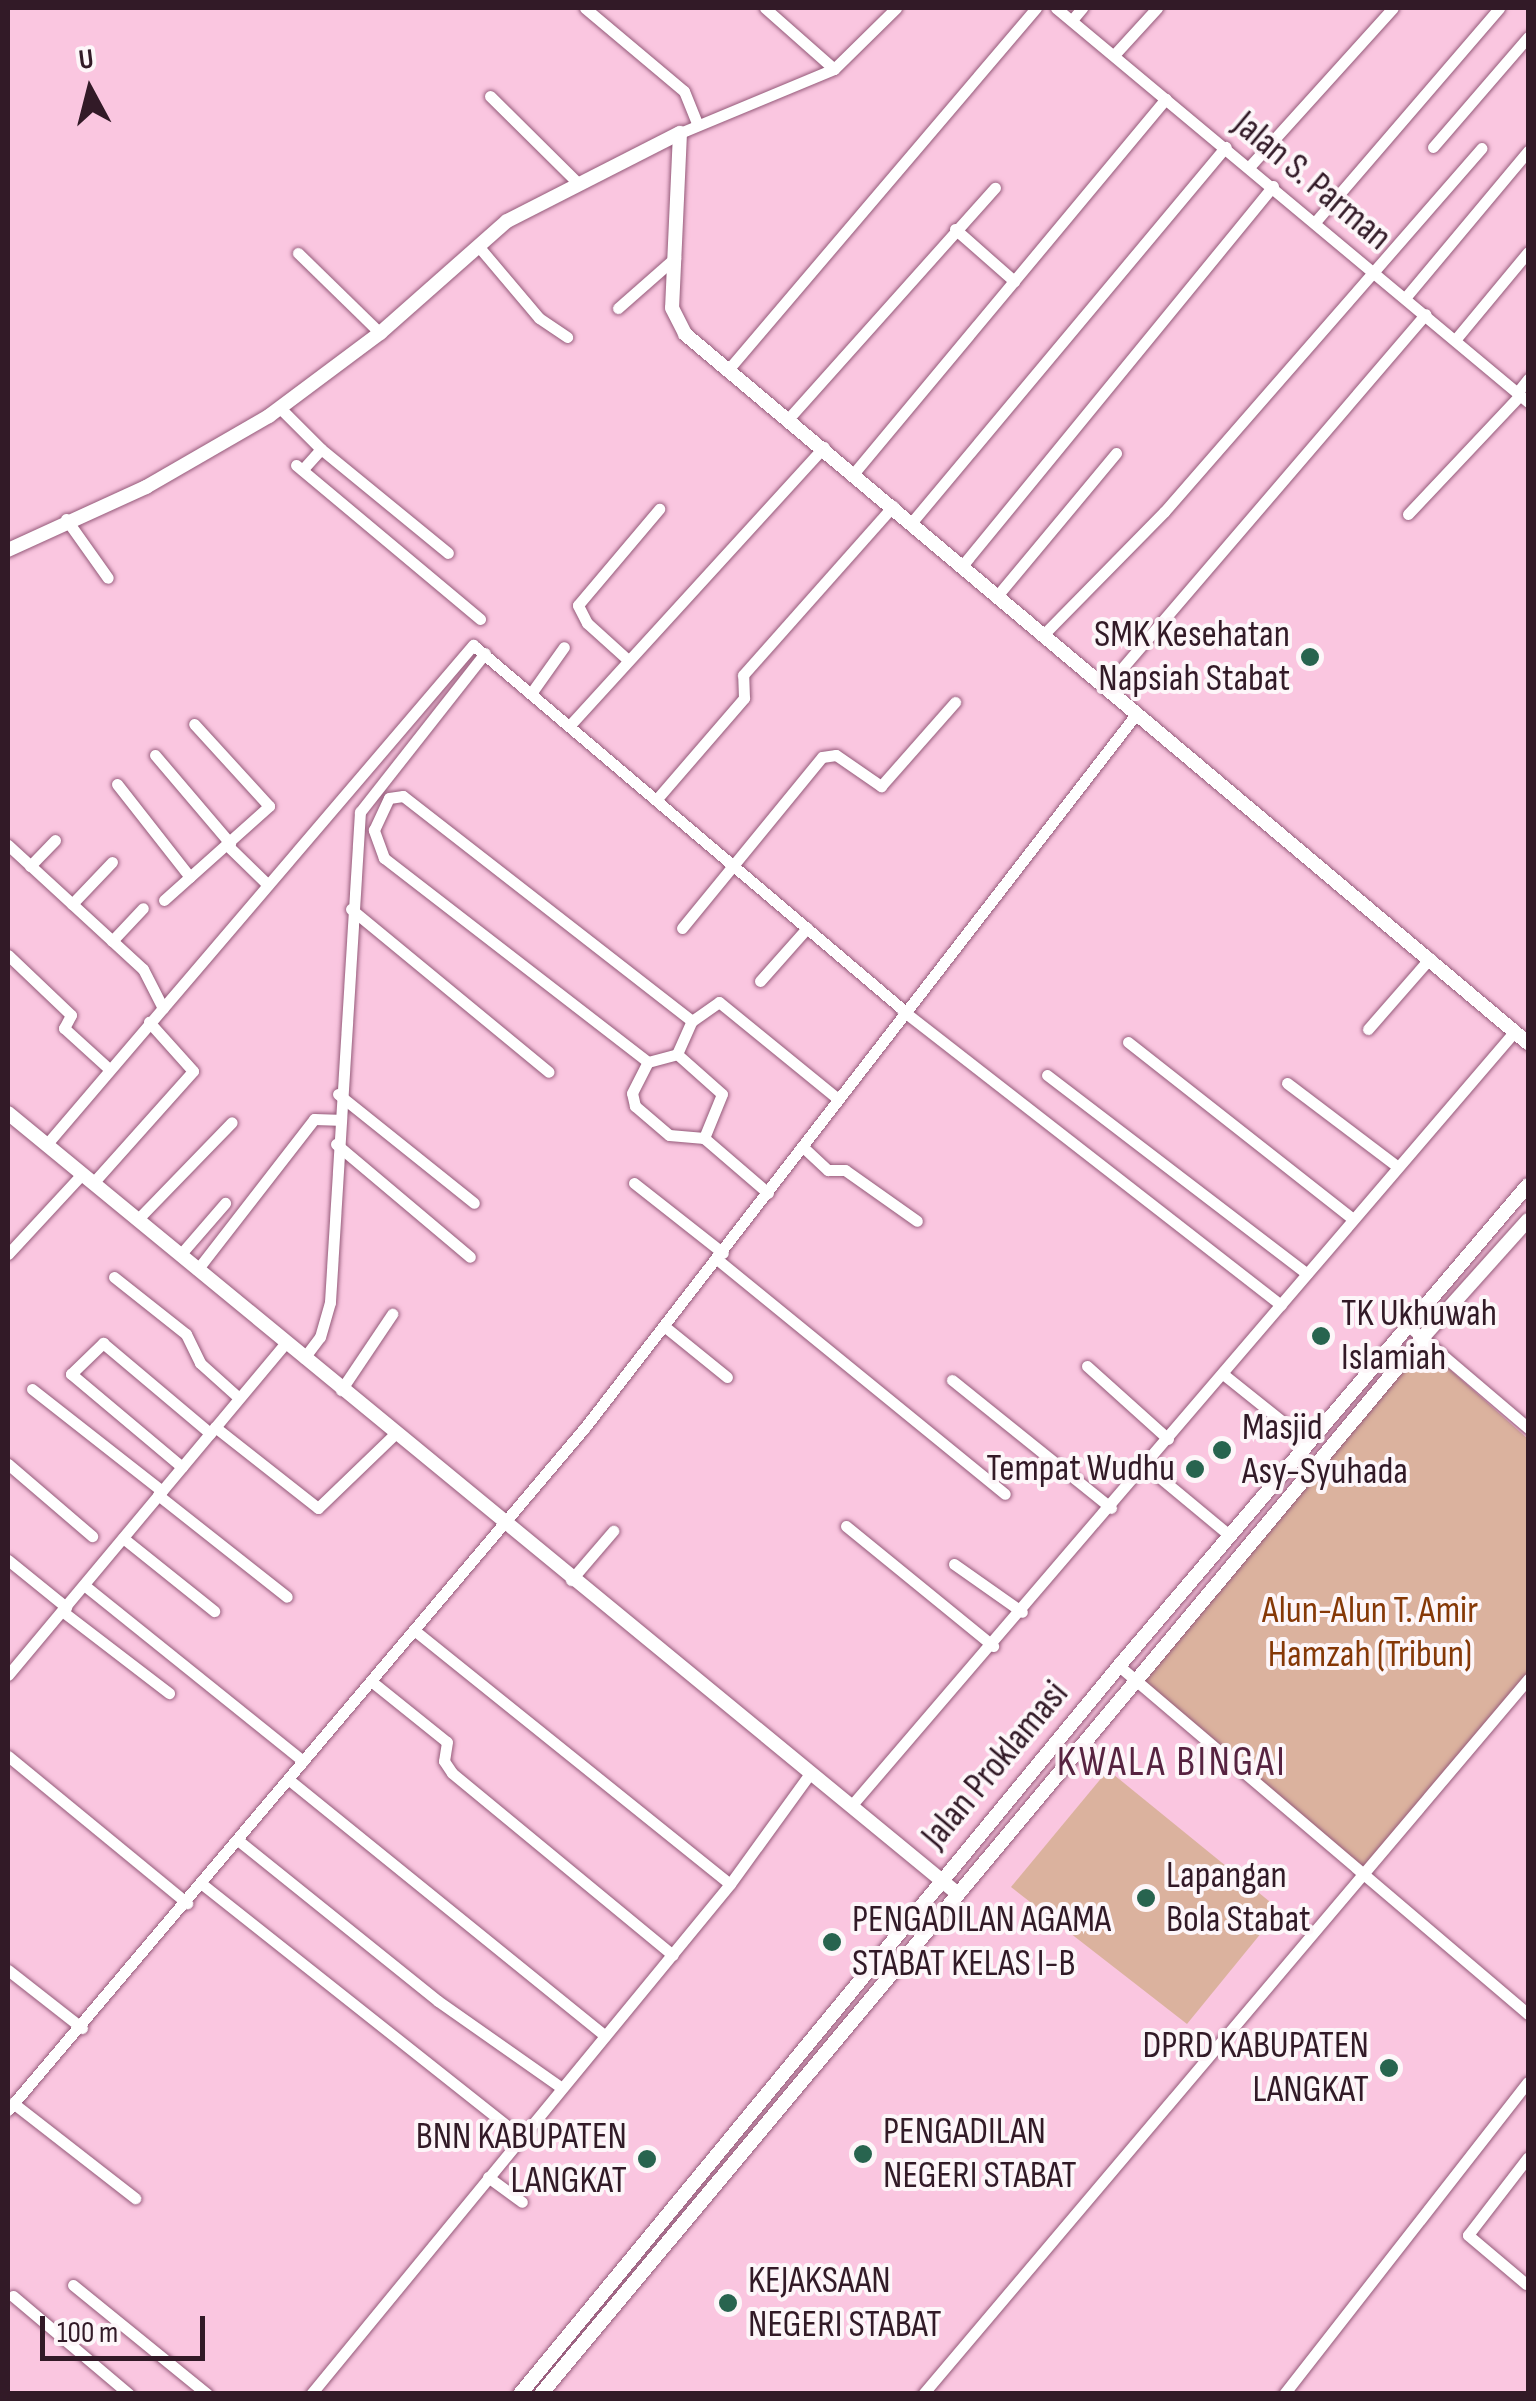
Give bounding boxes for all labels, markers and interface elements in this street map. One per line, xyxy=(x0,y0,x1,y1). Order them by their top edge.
north arrow xyxy=(40,40,140,140)
text: U xyxy=(77,42,96,77)
street label: Jalan S. Parman xyxy=(1224,102,1400,260)
place label: SMK Kesehatan Napsiah Stabat xyxy=(1094,612,1290,702)
marker: SMK Kesehatan Napsiah Stabat xyxy=(1299,646,1321,668)
place label: TK Ukhuwah Islamiah xyxy=(1341,1291,1497,1380)
marker: TK Ukhuwah Islamiah xyxy=(1310,1325,1332,1347)
place label: Masjid Asy-Syuhada xyxy=(1242,1405,1408,1495)
marker: Masjid Asy-Syuhada xyxy=(1211,1439,1233,1461)
place label: Tempat Wudhu xyxy=(986,1446,1175,1492)
marker: Tempat Wudhu xyxy=(1184,1458,1206,1480)
park label: Alun-Alun T. Amir Hamzah (Tribun) xyxy=(1262,1588,1478,1678)
street label: Jalan Proklamasi xyxy=(912,1672,1078,1858)
district label: KWALA BINGAI xyxy=(1057,1738,1287,1788)
place label: Lapangan Bola Stabat xyxy=(1166,1853,1311,1942)
marker: Lapangan Bola Stabat xyxy=(1135,1887,1157,1909)
place label: PENGADILAN AGAMA STABAT KELAS I-B xyxy=(852,1897,1111,1986)
marker: PENGADILAN AGAMA STABAT KELAS I-B xyxy=(821,1931,843,1953)
place label: DPRD KABUPATEN LANGKAT xyxy=(1142,2023,1369,2112)
marker: DPRD KABUPATEN LANGKAT xyxy=(1378,2057,1400,2079)
place label: PENGADILAN NEGERI STABAT xyxy=(883,2109,1077,2198)
place label: BNN KABUPATEN LANGKAT xyxy=(416,2114,627,2204)
marker: PENGADILAN NEGERI STABAT xyxy=(852,2143,874,2165)
marker: BNN KABUPATEN LANGKAT xyxy=(636,2148,658,2170)
place label: KEJAKSAAN NEGERI STABAT xyxy=(748,2258,942,2348)
marker: KEJAKSAAN NEGERI STABAT xyxy=(717,2292,739,2314)
scale bar xyxy=(45,2296,210,2358)
text: 100 m xyxy=(57,2315,118,2351)

